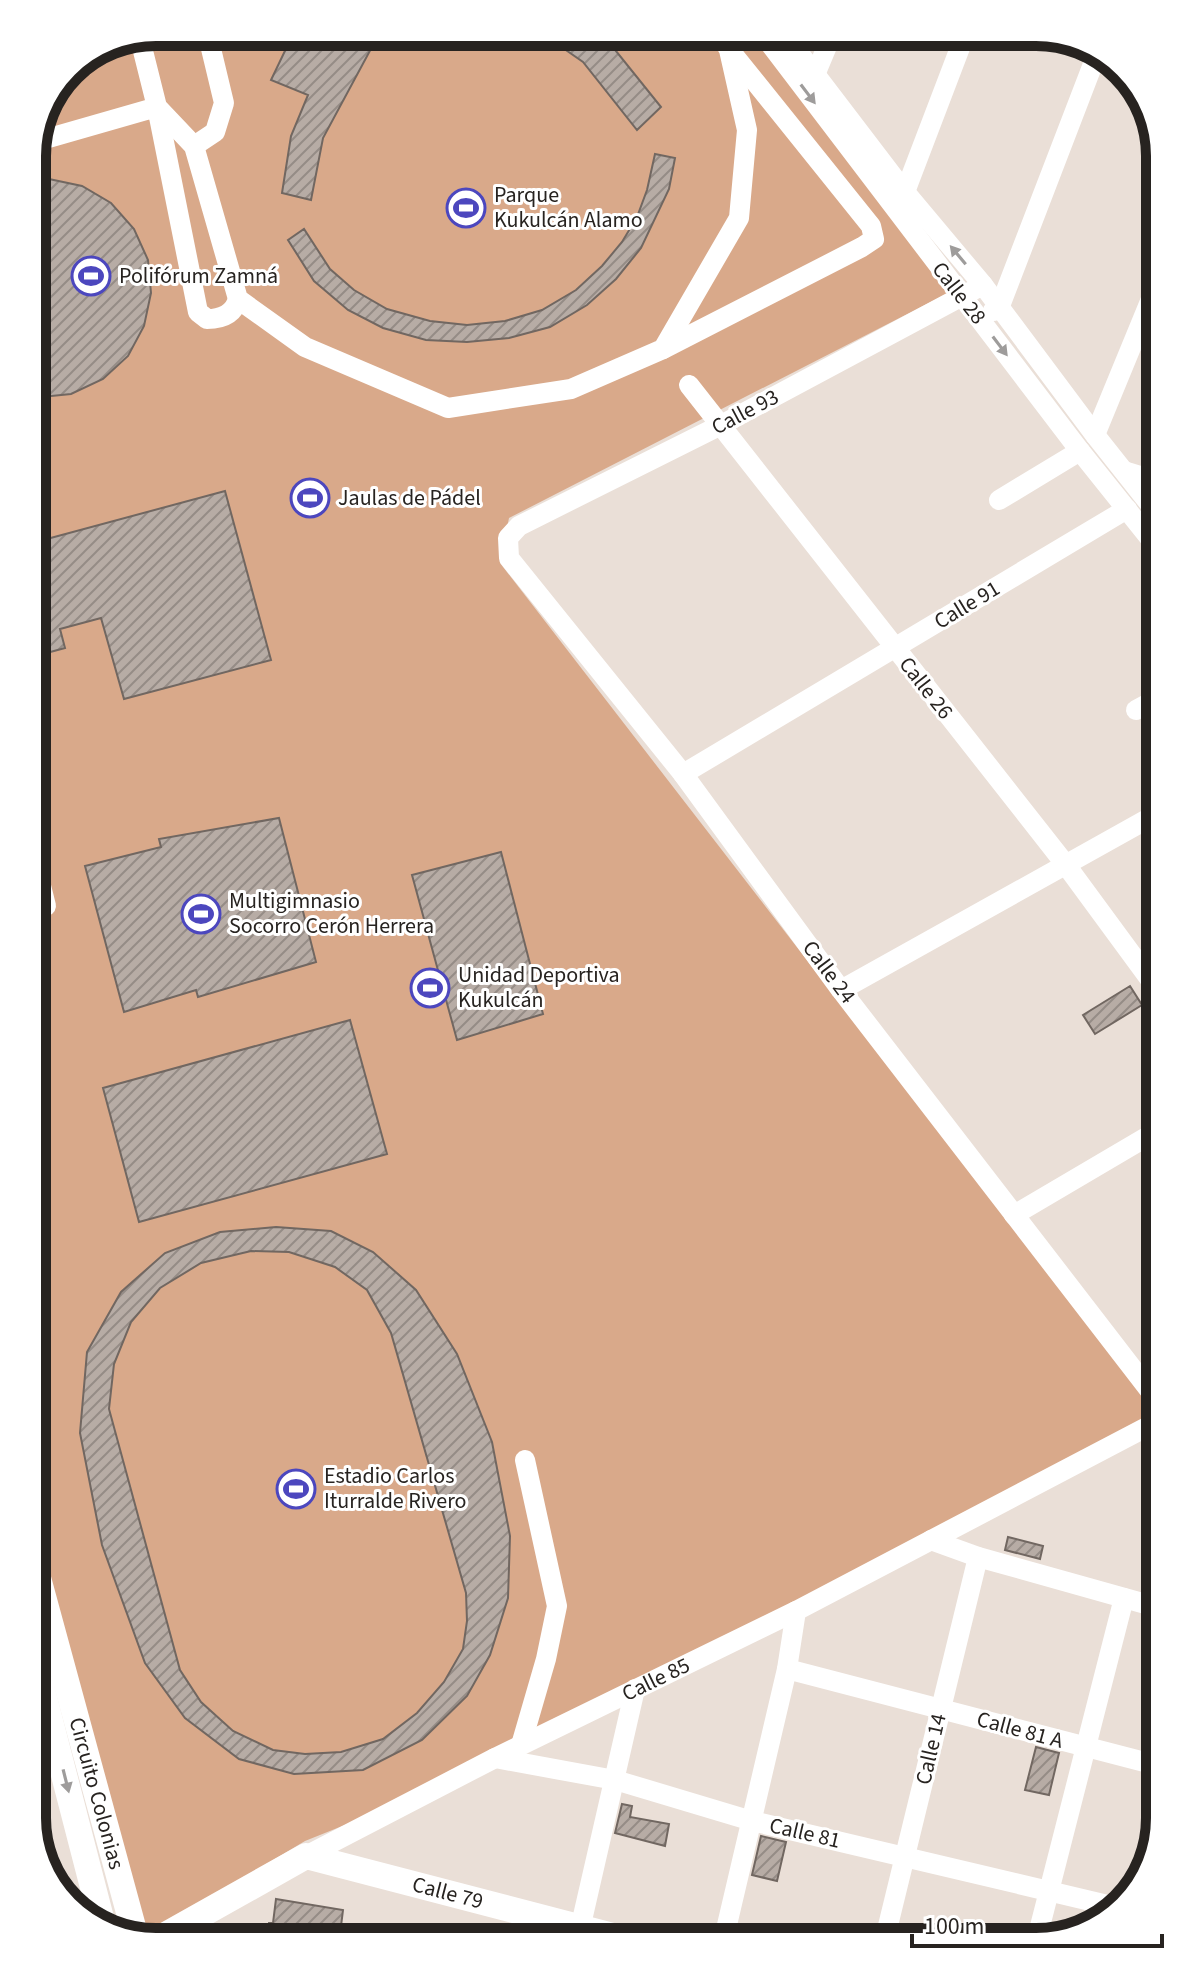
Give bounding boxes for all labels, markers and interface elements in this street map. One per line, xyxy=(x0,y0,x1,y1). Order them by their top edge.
one-way arrow xyxy=(800,83,816,105)
place label: Parque Kukulcán Alamo xyxy=(494,179,643,236)
sports icon: Parque Kukulcán Alamo xyxy=(445,187,487,229)
one-way arrow xyxy=(950,246,967,266)
sports icon: Polifórum Zamná xyxy=(70,255,112,297)
street label: Calle 28 xyxy=(924,255,994,331)
place label: Polifórum Zamná xyxy=(119,260,278,292)
one-way arrow xyxy=(991,335,1007,356)
street label: Calle 93 xyxy=(706,381,784,443)
sports icon: Jaulas de Pádel xyxy=(289,477,331,519)
place label: Jaulas de Pádel xyxy=(338,482,481,514)
street label: Calle 91 xyxy=(928,573,1006,637)
street label: Calle 26 xyxy=(891,650,961,726)
place label: Multigimnasio Socorro Cerón Herrera xyxy=(229,885,434,942)
sports icon: Multigimnasio Socorro Cerón Herrera xyxy=(180,893,222,935)
street label: Calle 24 xyxy=(795,934,863,1010)
place label: Unidad Deportiva Kukulcán xyxy=(458,959,620,1016)
sports icon: Unidad Deportiva Kukulcán xyxy=(409,967,451,1009)
place label: Estadio Carlos Iturralde Rivero xyxy=(324,1460,467,1517)
sports icon: Estadio Carlos Iturralde Rivero xyxy=(275,1468,317,1510)
street label: Calle 85 xyxy=(617,1649,695,1710)
street label: Calle 81 A xyxy=(973,1703,1067,1757)
street label: Calle 14 xyxy=(907,1710,955,1788)
street label: Circuito Colonias xyxy=(61,1714,133,1873)
one-way arrow xyxy=(60,1768,72,1793)
street label: Calle 81 xyxy=(766,1809,844,1857)
street label: Calle 79 xyxy=(409,1868,487,1918)
scale bar xyxy=(912,1898,1162,1948)
text: 100 m xyxy=(924,1909,984,1944)

